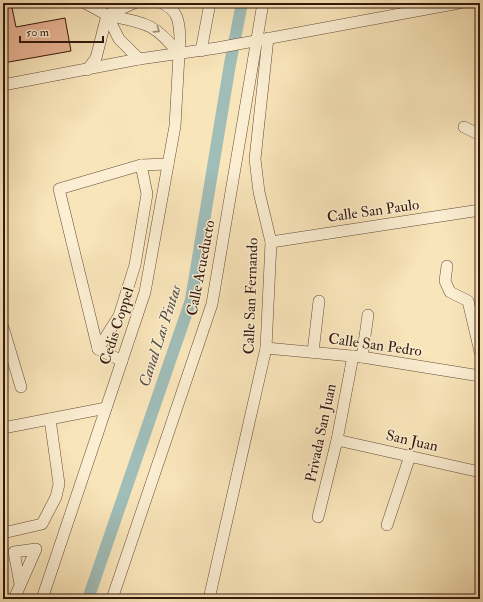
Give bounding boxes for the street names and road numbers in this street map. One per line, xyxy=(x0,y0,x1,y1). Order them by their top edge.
street label: Calle San Paulo xyxy=(326,195,420,227)
street label: Calle Acueducto xyxy=(182,219,220,317)
street label: Calle San Fernando xyxy=(239,237,263,355)
street label: Cedis Coppel xyxy=(96,285,139,367)
street label: Calle San Pedro xyxy=(327,329,423,361)
street label: Privada San Juan xyxy=(301,382,342,484)
street label: San Juan xyxy=(384,426,440,457)

